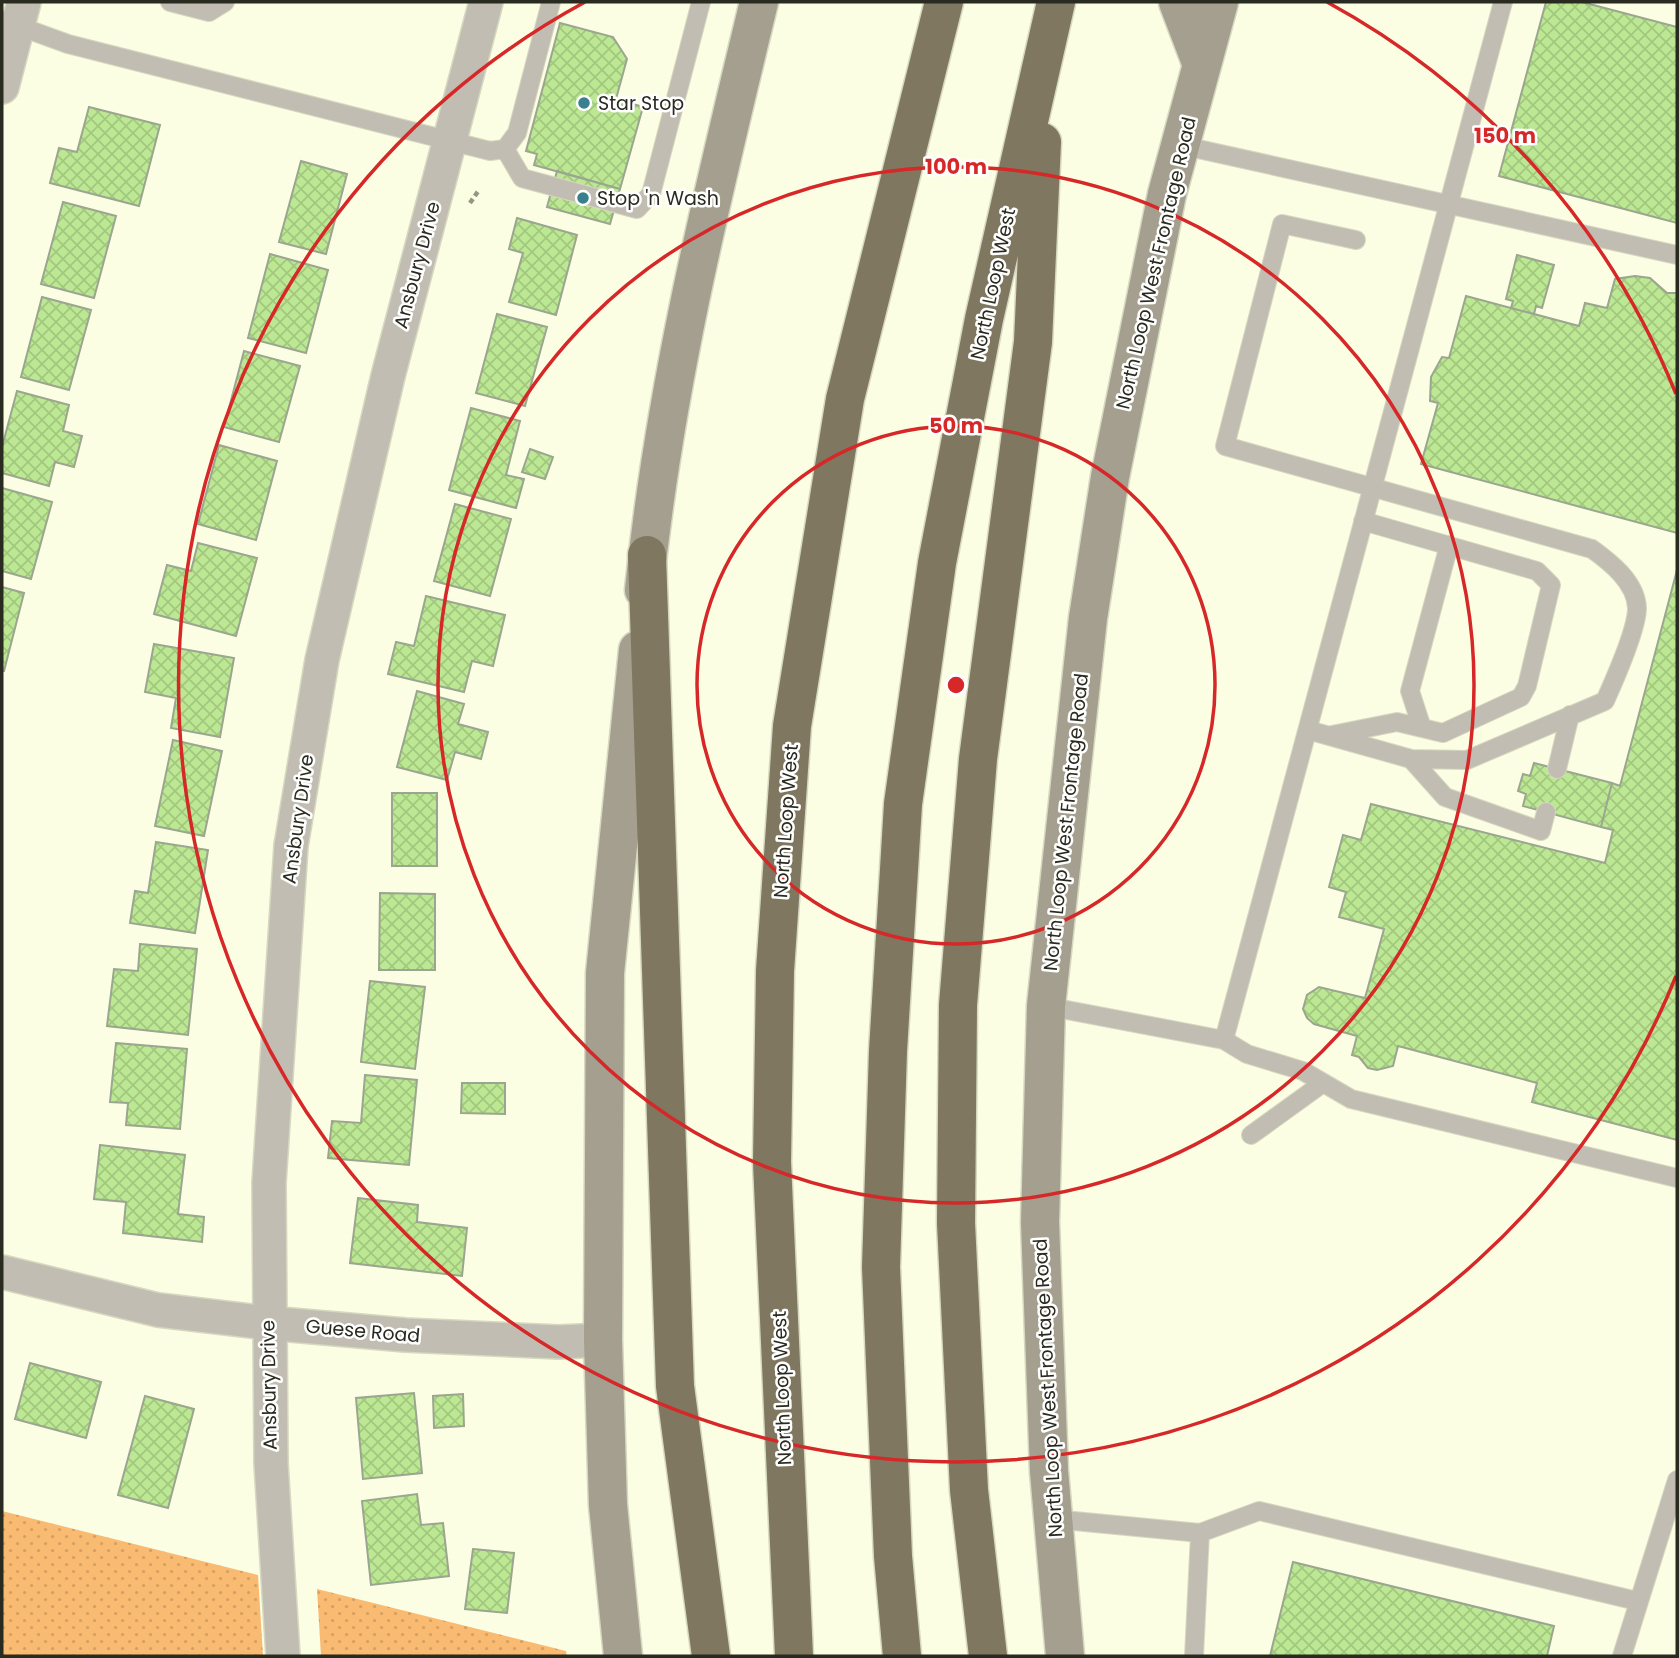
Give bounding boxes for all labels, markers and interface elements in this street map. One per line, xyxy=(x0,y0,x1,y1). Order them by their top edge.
place label: Star Stop xyxy=(598,90,684,117)
marker: Star Stop xyxy=(576,95,592,111)
street label: North Loop West Frontage Road xyxy=(1109,114,1203,412)
text: 150 m xyxy=(1474,121,1536,150)
text: 100 m xyxy=(925,152,987,181)
place label: Stop 'n Wash xyxy=(597,185,719,212)
marker: Stop 'n Wash xyxy=(575,190,591,206)
street label: Ansbury Drive xyxy=(387,199,447,331)
street label: North Loop West xyxy=(964,206,1022,362)
text: 50 m xyxy=(929,411,983,440)
street label: North Loop West Frontage Road xyxy=(1037,672,1095,972)
centre of rings xyxy=(944,673,968,697)
street label: North Loop West xyxy=(767,743,805,899)
street label: Ansbury Drive xyxy=(276,753,320,885)
street label: North Loop West Frontage Road xyxy=(1027,1238,1069,1538)
street label: North Loop West xyxy=(766,1310,798,1466)
street label: Guese Road xyxy=(305,1313,421,1349)
street label: Ansbury Drive xyxy=(254,1320,284,1450)

